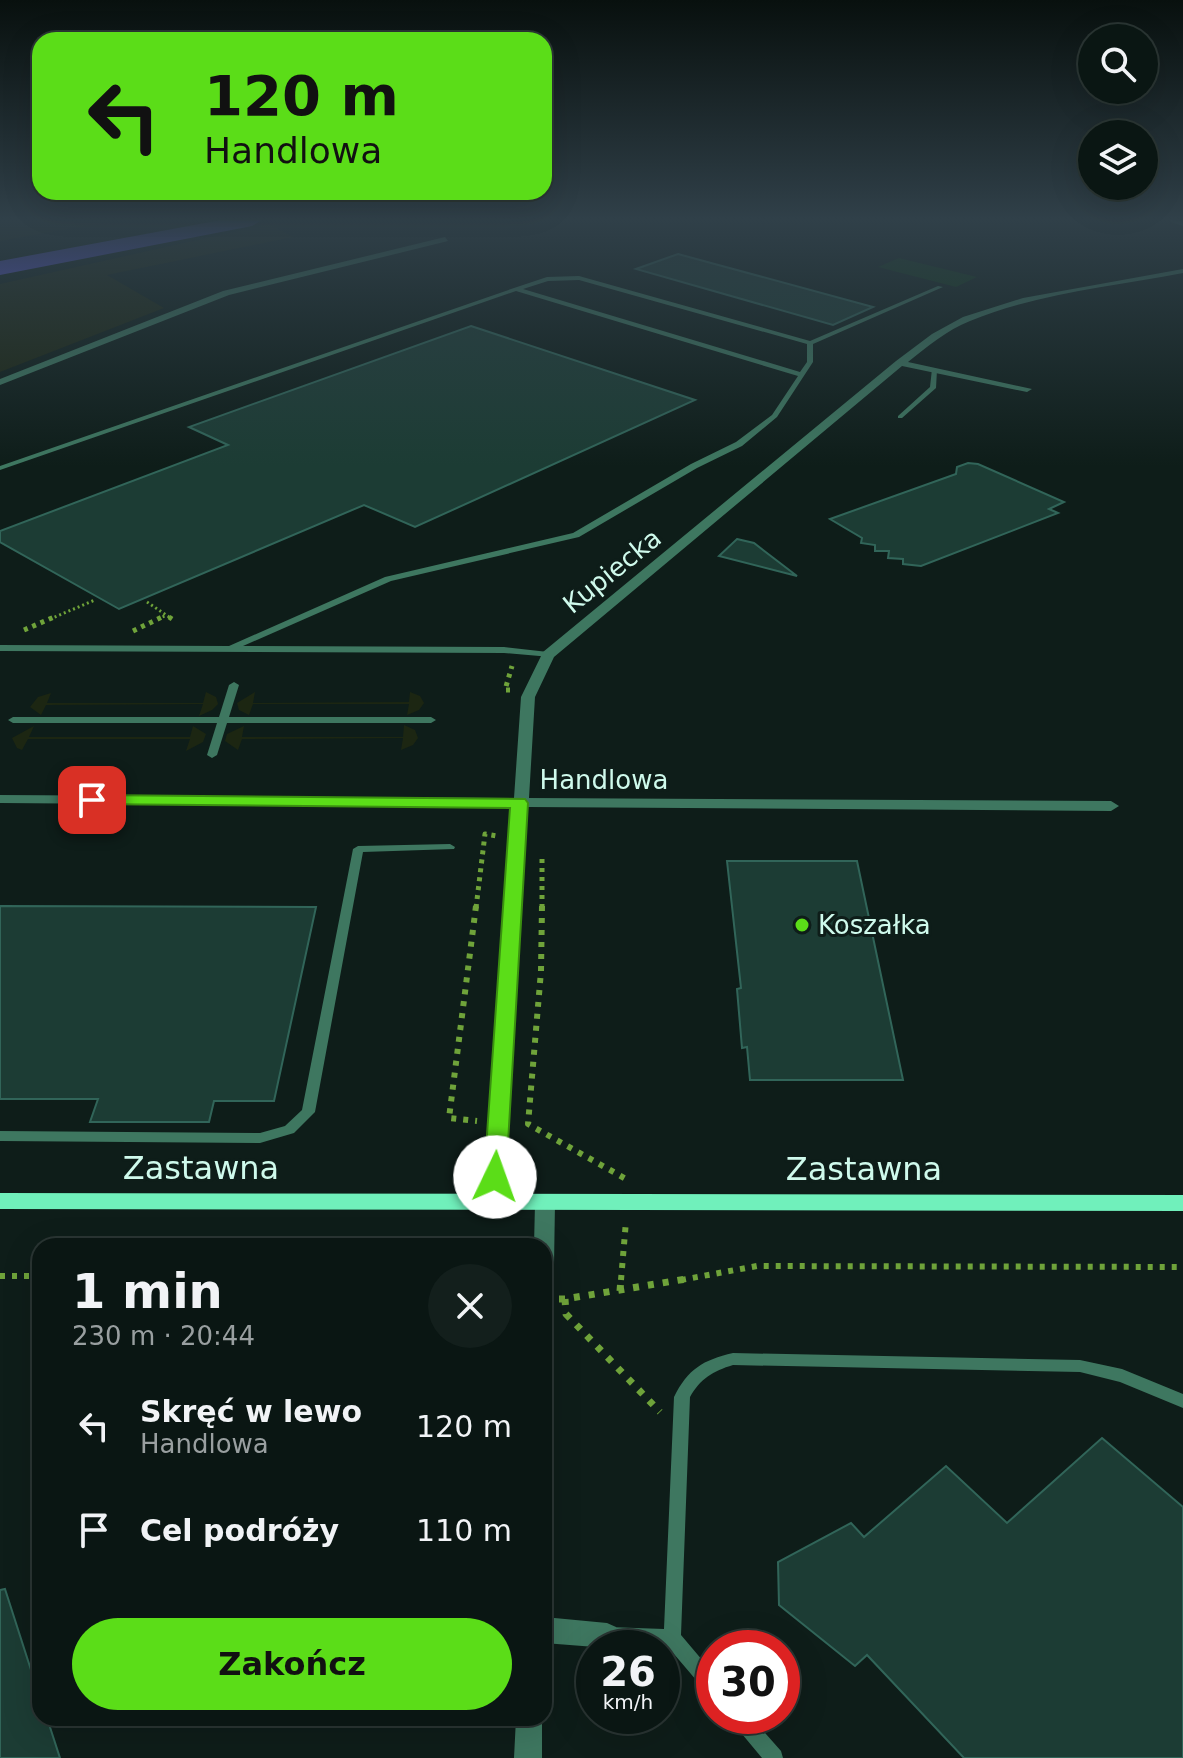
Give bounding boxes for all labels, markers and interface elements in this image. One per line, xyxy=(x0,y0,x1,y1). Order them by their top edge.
map controls xyxy=(1078,24,1158,200)
button: search xyxy=(1078,24,1158,104)
text: 120 m xyxy=(204,63,399,128)
icon: left xyxy=(72,64,176,168)
button: layers xyxy=(1078,120,1158,200)
text: Handlowa xyxy=(204,130,382,171)
street label: Kupiecka xyxy=(557,523,667,619)
street label: Handlowa xyxy=(540,765,668,795)
pin xyxy=(58,766,126,834)
icon: arrive xyxy=(70,778,114,822)
place label: Koszałka xyxy=(818,910,931,940)
marker: Koszałka xyxy=(793,916,811,934)
position arrow xyxy=(453,1135,537,1219)
street label: Zastawna xyxy=(123,1149,279,1187)
street label: Zastawna xyxy=(786,1150,942,1188)
text: 1 min xyxy=(72,1263,223,1319)
button: close xyxy=(428,1264,512,1348)
text: 230 m · 20:44 xyxy=(72,1321,255,1351)
text: Skręć w lewo xyxy=(140,1394,362,1429)
icon: left xyxy=(72,1404,116,1448)
text: 120 m xyxy=(416,1409,512,1444)
text: Handlowa xyxy=(140,1429,269,1459)
icon: arrive xyxy=(72,1508,116,1552)
text: Cel podróży xyxy=(140,1513,339,1548)
text: 110 m xyxy=(416,1513,512,1548)
button: Zakończ xyxy=(72,1618,512,1710)
speed limit sign: 30 xyxy=(696,1630,800,1734)
text: 26 xyxy=(600,1649,656,1695)
text: km/h xyxy=(603,1690,653,1714)

